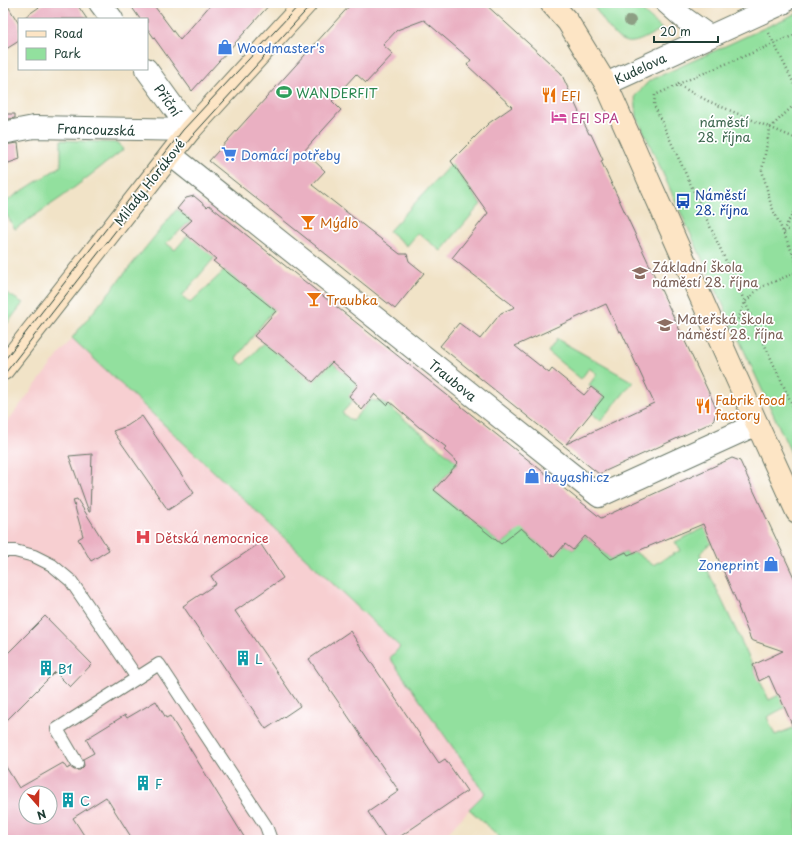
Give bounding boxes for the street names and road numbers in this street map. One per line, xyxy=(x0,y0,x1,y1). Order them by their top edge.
street label: Kudelova xyxy=(611,48,669,88)
street label: Příční xyxy=(150,80,186,120)
street label: Francouzská xyxy=(57,118,136,140)
street label: Milady Horákové xyxy=(109,135,189,229)
street label: Traubova xyxy=(425,355,481,405)

